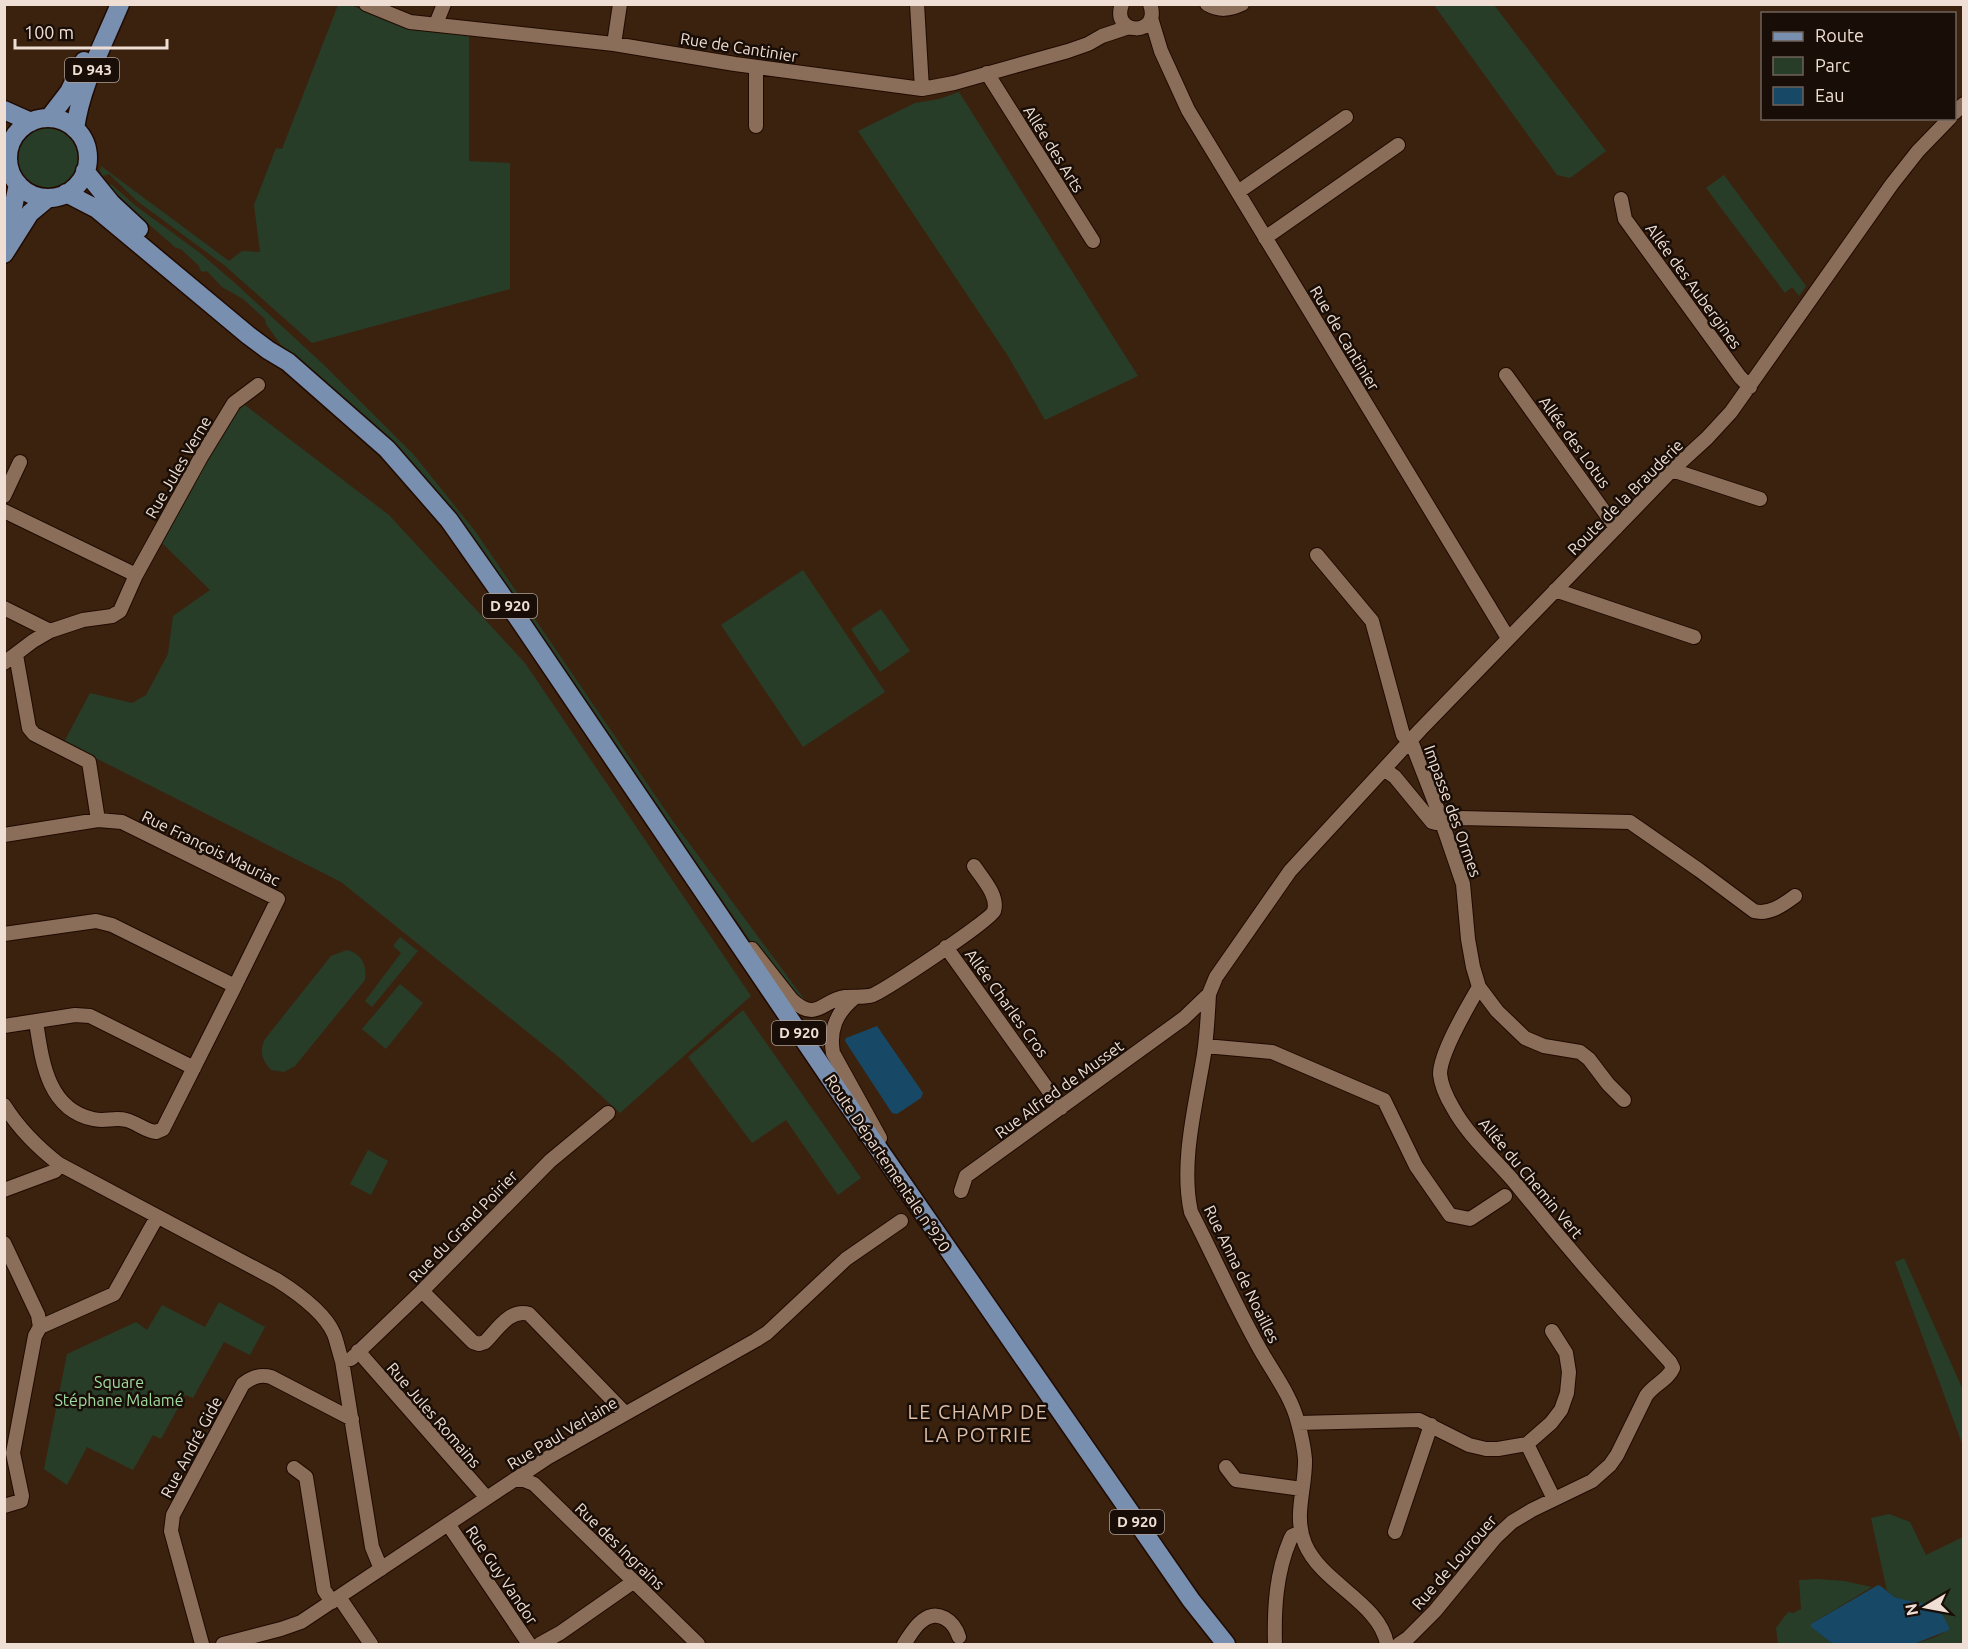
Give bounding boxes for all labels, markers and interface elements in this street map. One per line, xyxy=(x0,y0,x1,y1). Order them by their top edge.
scale bar xyxy=(15,12,166,50)
legend xyxy=(1761,12,1956,120)
text: 100 m xyxy=(24,22,74,42)
text: Route xyxy=(1815,25,1864,45)
street label: Rue de Cantinier xyxy=(679,29,799,65)
text: Parc xyxy=(1815,55,1850,75)
road number: D 943 xyxy=(65,58,119,82)
text: Eau xyxy=(1815,85,1845,105)
street label: Allée des Arts xyxy=(1020,102,1088,196)
street label: Allée des Aubergines xyxy=(1642,220,1746,352)
street label: Rue de Cantinier xyxy=(1307,282,1383,394)
street label: Allée des Lotus xyxy=(1536,393,1614,491)
street label: Rue Jules Verne xyxy=(142,413,214,521)
street label: Route de la Brauderie xyxy=(1564,436,1686,558)
road number: D 920 xyxy=(483,594,537,618)
street label: Impasse des Ormes xyxy=(1421,743,1485,879)
street label: Rue François Mauriac xyxy=(139,807,283,889)
street label: Allée Charles Cros xyxy=(962,945,1052,1061)
road number: D 920 xyxy=(772,1021,826,1045)
street label: Rue Alfred de Musset xyxy=(991,1036,1127,1142)
street label: Route Départementale n°920 xyxy=(822,1071,954,1255)
street label: Allée du Chemin Vert xyxy=(1475,1114,1587,1242)
street label: Rue du Grand Poirier xyxy=(405,1166,521,1286)
street label: Rue Anna de Noailles xyxy=(1201,1202,1283,1346)
street label: Rue Jules Romains xyxy=(383,1359,485,1471)
park label: Square Stéphane Malamé xyxy=(54,1373,184,1409)
street label: Rue André Gide xyxy=(157,1393,225,1501)
street label: Rue Paul Verlaine xyxy=(504,1393,620,1473)
district label: LE CHAMP DE LA POTRIE xyxy=(908,1400,1048,1446)
street label: Rue des Ingrains xyxy=(572,1499,668,1593)
road number: D 920 xyxy=(1110,1510,1164,1534)
street label: Rue de Lourouer xyxy=(1408,1511,1500,1613)
street label: Rue Guy Vandor xyxy=(462,1522,542,1628)
north arrow xyxy=(1896,1577,1956,1637)
text: N xyxy=(1901,1602,1921,1617)

